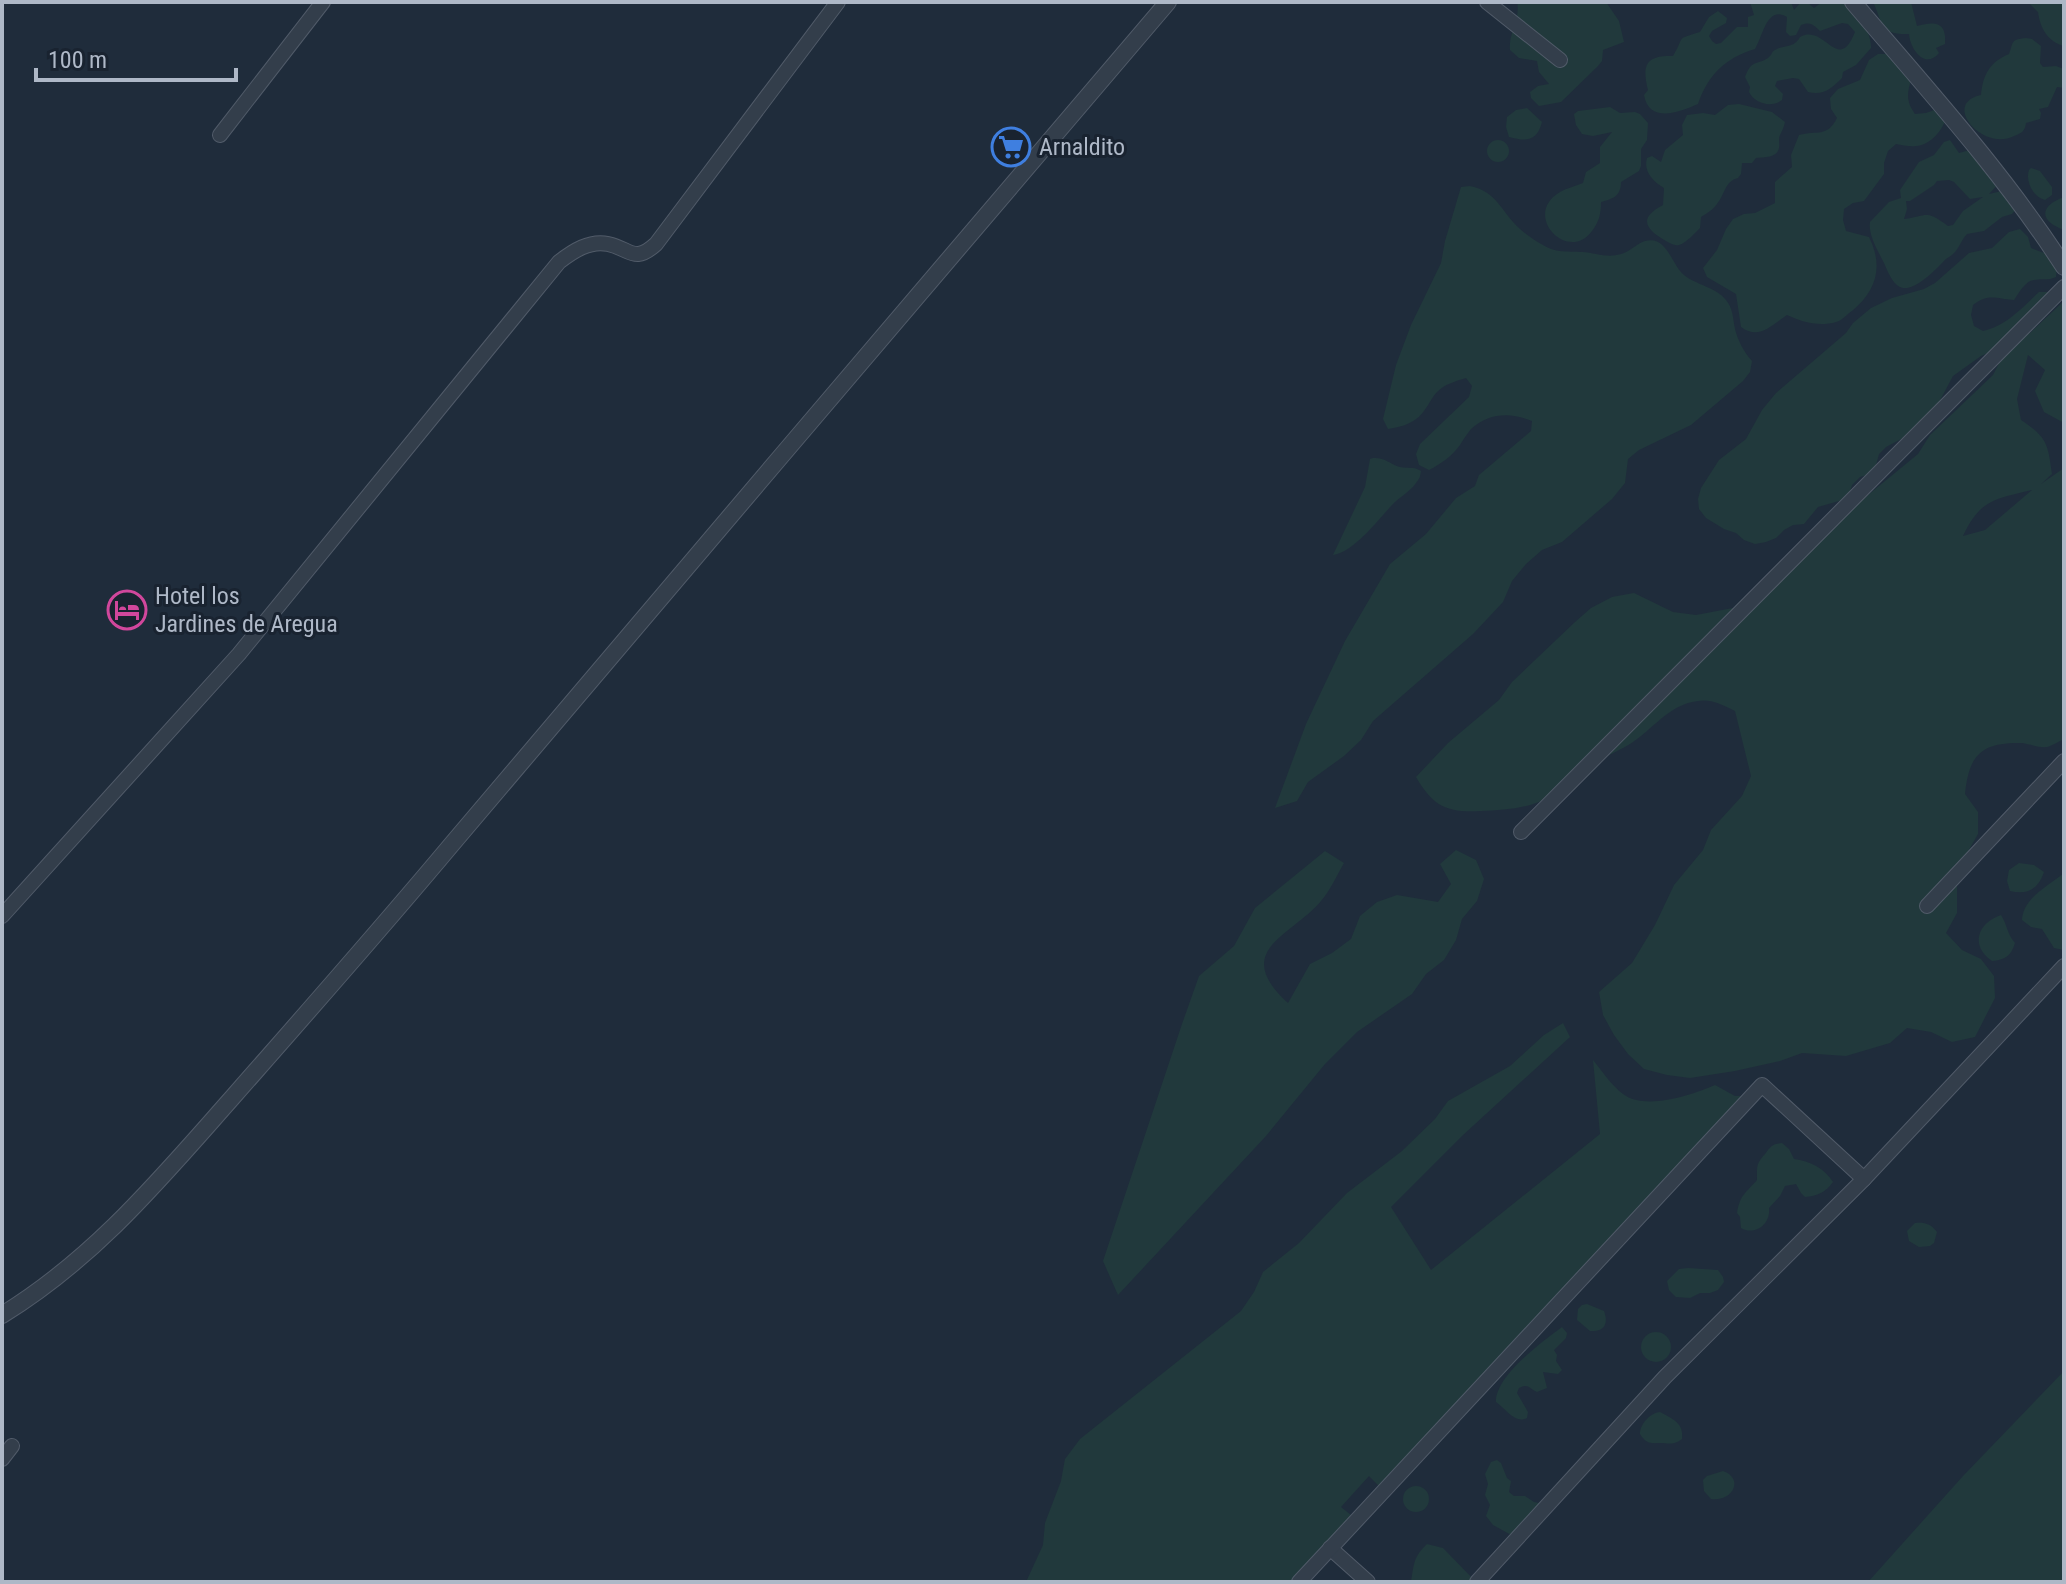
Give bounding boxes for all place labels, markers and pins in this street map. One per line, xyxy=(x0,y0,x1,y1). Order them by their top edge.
supermarket icon: Arnaldito xyxy=(990,126,1032,168)
place label: Arnaldito xyxy=(1039,133,1125,161)
place label: Hotel los Jardines de Aregua xyxy=(155,582,338,638)
hotel icon: Hotel los Jardines de Aregua xyxy=(106,589,148,631)

